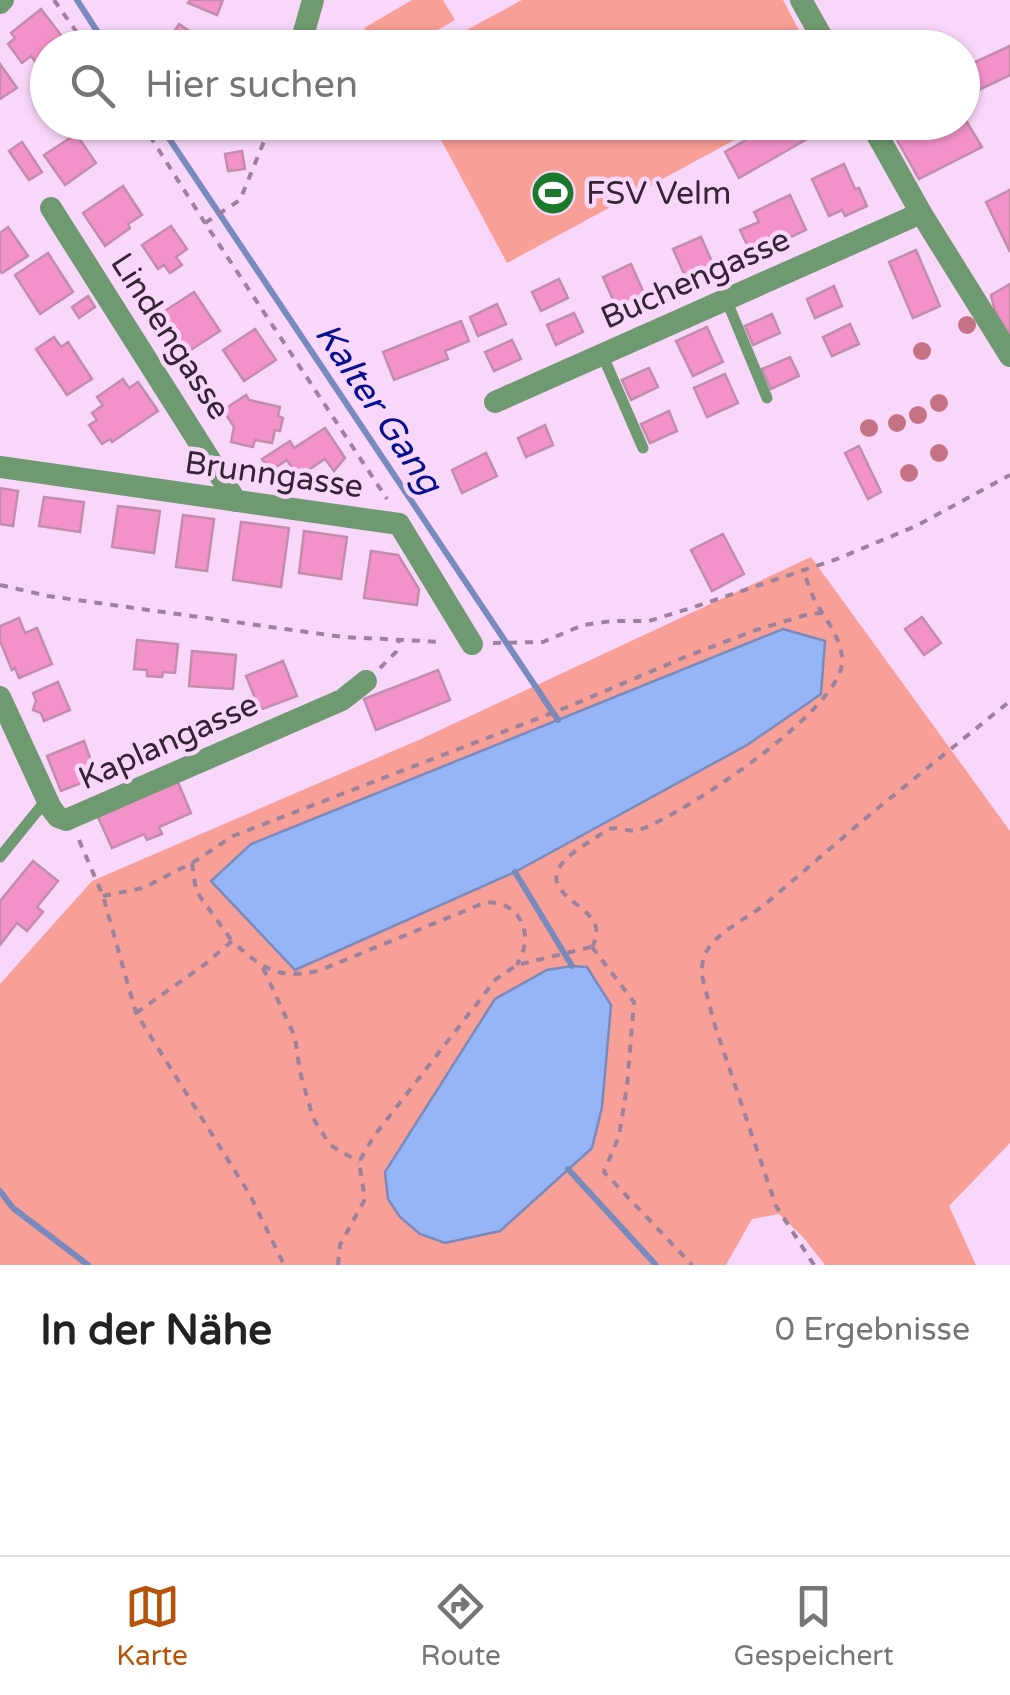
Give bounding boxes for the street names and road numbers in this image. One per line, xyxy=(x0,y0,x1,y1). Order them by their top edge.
street label: Buchengasse xyxy=(595,220,796,337)
street label: Lindengasse xyxy=(102,246,238,427)
street label: Brunngasse xyxy=(182,444,365,506)
street label: Kaplangasse xyxy=(73,685,264,798)

